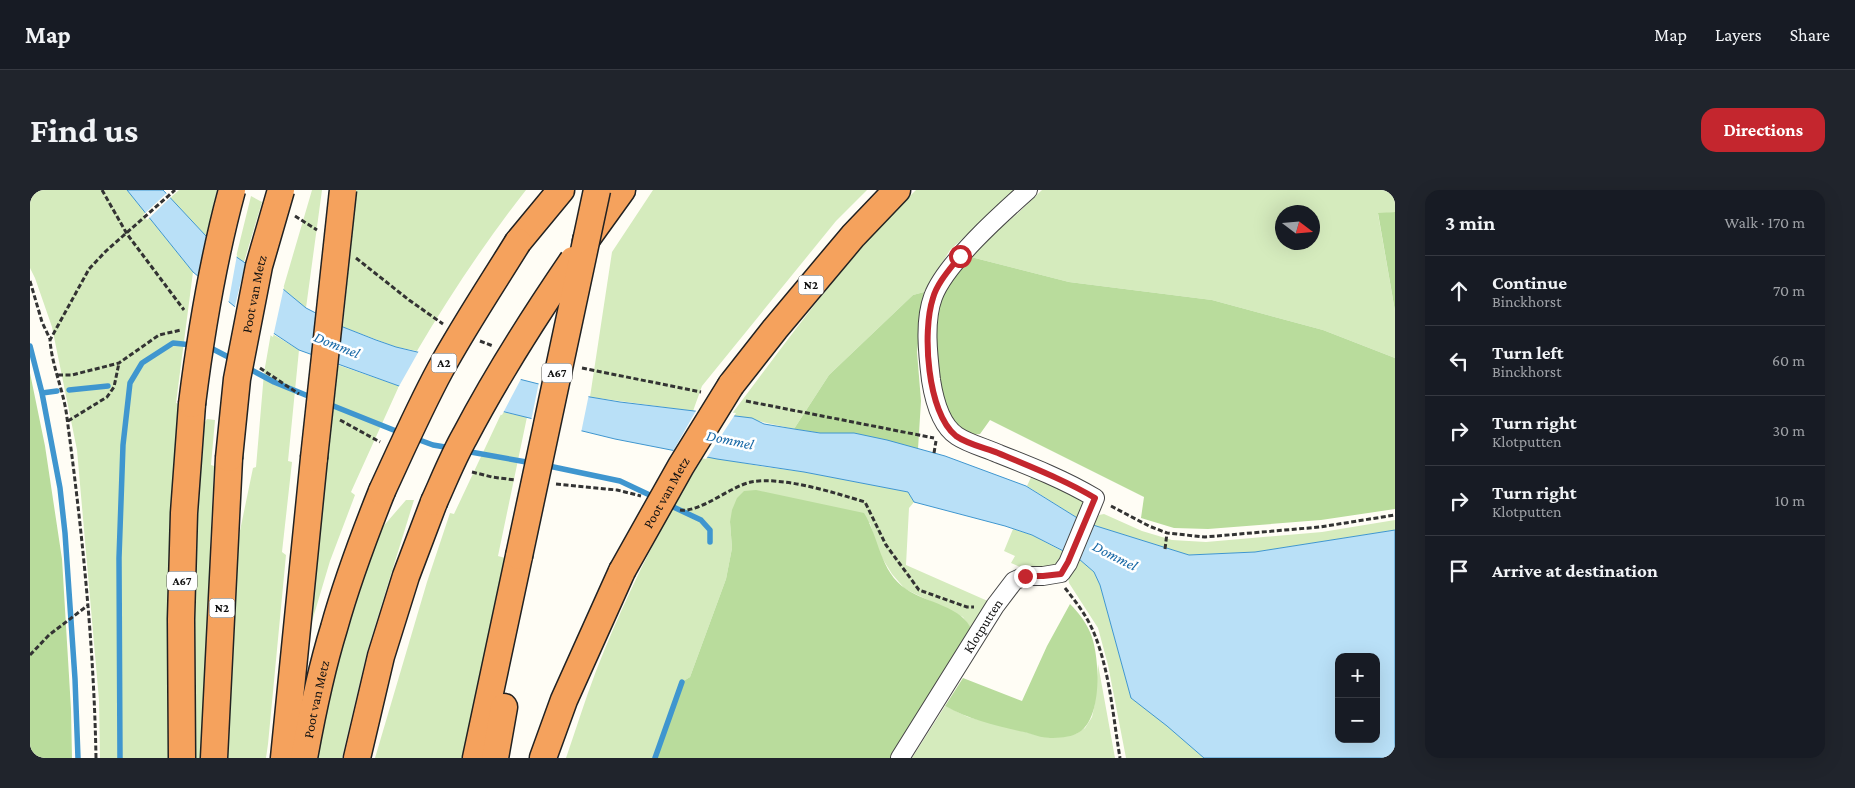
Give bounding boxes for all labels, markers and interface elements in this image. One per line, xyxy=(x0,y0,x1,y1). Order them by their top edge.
text: Map xyxy=(25,21,71,48)
text: Map xyxy=(1654,25,1687,45)
text: Layers xyxy=(1715,25,1762,45)
text: Share xyxy=(1790,25,1830,45)
button: Directions xyxy=(1701,108,1825,152)
text: Find us xyxy=(30,111,138,150)
north arrow xyxy=(1275,205,1320,250)
text: 3 min xyxy=(1445,211,1495,235)
text: Walk · 170 m xyxy=(1725,214,1805,231)
route start xyxy=(949,245,972,268)
street label: Poot van Metz xyxy=(238,253,270,334)
text: Continue xyxy=(1492,272,1567,293)
road number: N2 xyxy=(798,276,824,294)
icon: ahead xyxy=(1445,277,1473,305)
text: 70 m xyxy=(1773,282,1805,299)
text: Binckhorst xyxy=(1492,293,1561,310)
water label: Dommel xyxy=(312,329,362,361)
text: Turn left xyxy=(1492,342,1564,363)
icon: left xyxy=(1445,347,1473,375)
text: 60 m xyxy=(1772,352,1805,369)
road number: A2 xyxy=(432,354,456,372)
text: Binckhorst xyxy=(1492,363,1561,380)
road number: A67 xyxy=(542,364,572,382)
text: Turn right xyxy=(1492,412,1577,433)
icon: right xyxy=(1445,417,1473,445)
text: 30 m xyxy=(1773,422,1805,439)
water label: Dommel xyxy=(705,427,755,453)
text: Klotputten xyxy=(1492,433,1562,450)
street label: Poot van Metz xyxy=(640,454,693,531)
text: Turn right xyxy=(1492,482,1577,503)
icon: right xyxy=(1445,487,1473,515)
text: 10 m xyxy=(1775,492,1805,509)
text: Klotputten xyxy=(1492,503,1562,520)
water label: Dommel xyxy=(1090,538,1140,574)
icon: arrive xyxy=(1445,557,1473,585)
text: Arrive at destination xyxy=(1492,560,1658,581)
route end xyxy=(1014,565,1037,588)
road number: A67 xyxy=(167,572,197,591)
street label: Klotputten xyxy=(960,595,1006,656)
road number: N2 xyxy=(210,598,234,618)
map controls xyxy=(1335,653,1380,743)
button: + xyxy=(1335,653,1380,698)
street label: Poot van Metz xyxy=(300,659,333,739)
button: − xyxy=(1335,698,1380,743)

